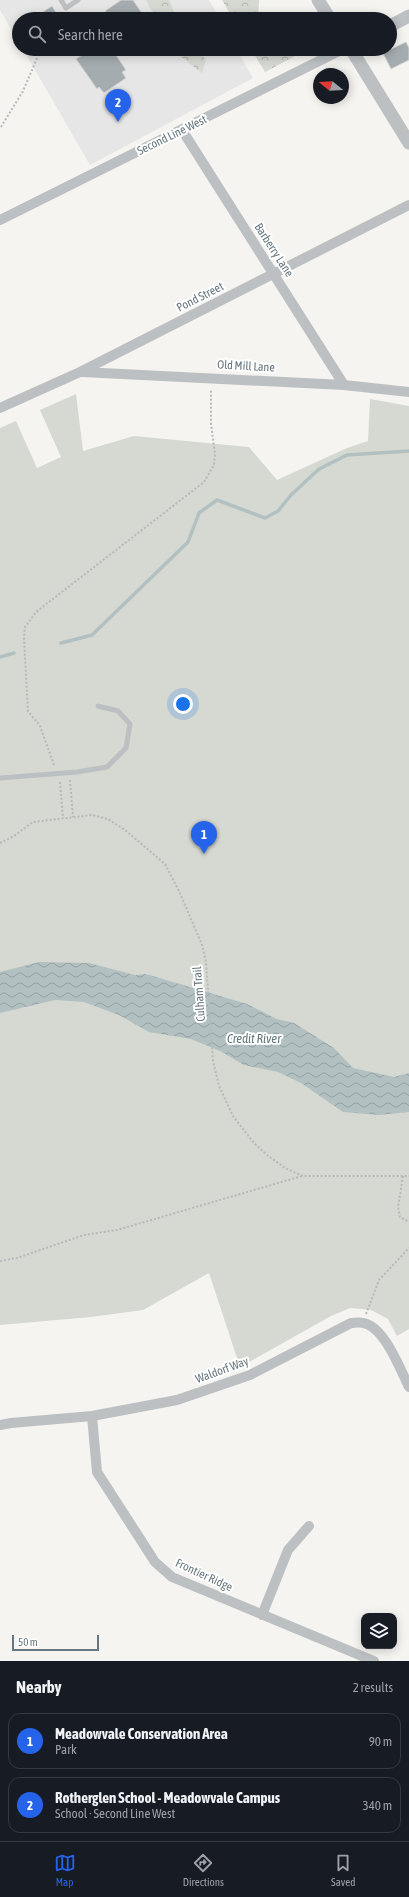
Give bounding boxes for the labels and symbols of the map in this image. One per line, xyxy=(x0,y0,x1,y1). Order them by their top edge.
north arrow xyxy=(313,68,349,104)
pin: 2 xyxy=(105,89,131,122)
street label: Second Line West xyxy=(135,112,209,158)
street label: Barberry Lane xyxy=(251,221,297,279)
street label: Pond Street xyxy=(174,279,226,315)
street label: Old Mill Lane xyxy=(217,357,275,375)
your location xyxy=(173,694,193,714)
pin: 1 xyxy=(191,821,217,854)
street label: Culham Trail xyxy=(190,965,208,1022)
water label: Credit River xyxy=(227,1031,282,1046)
street label: Waldorf Way xyxy=(194,1354,251,1386)
street label: Frontier Ridge xyxy=(173,1556,235,1594)
scale bar xyxy=(12,1633,99,1652)

